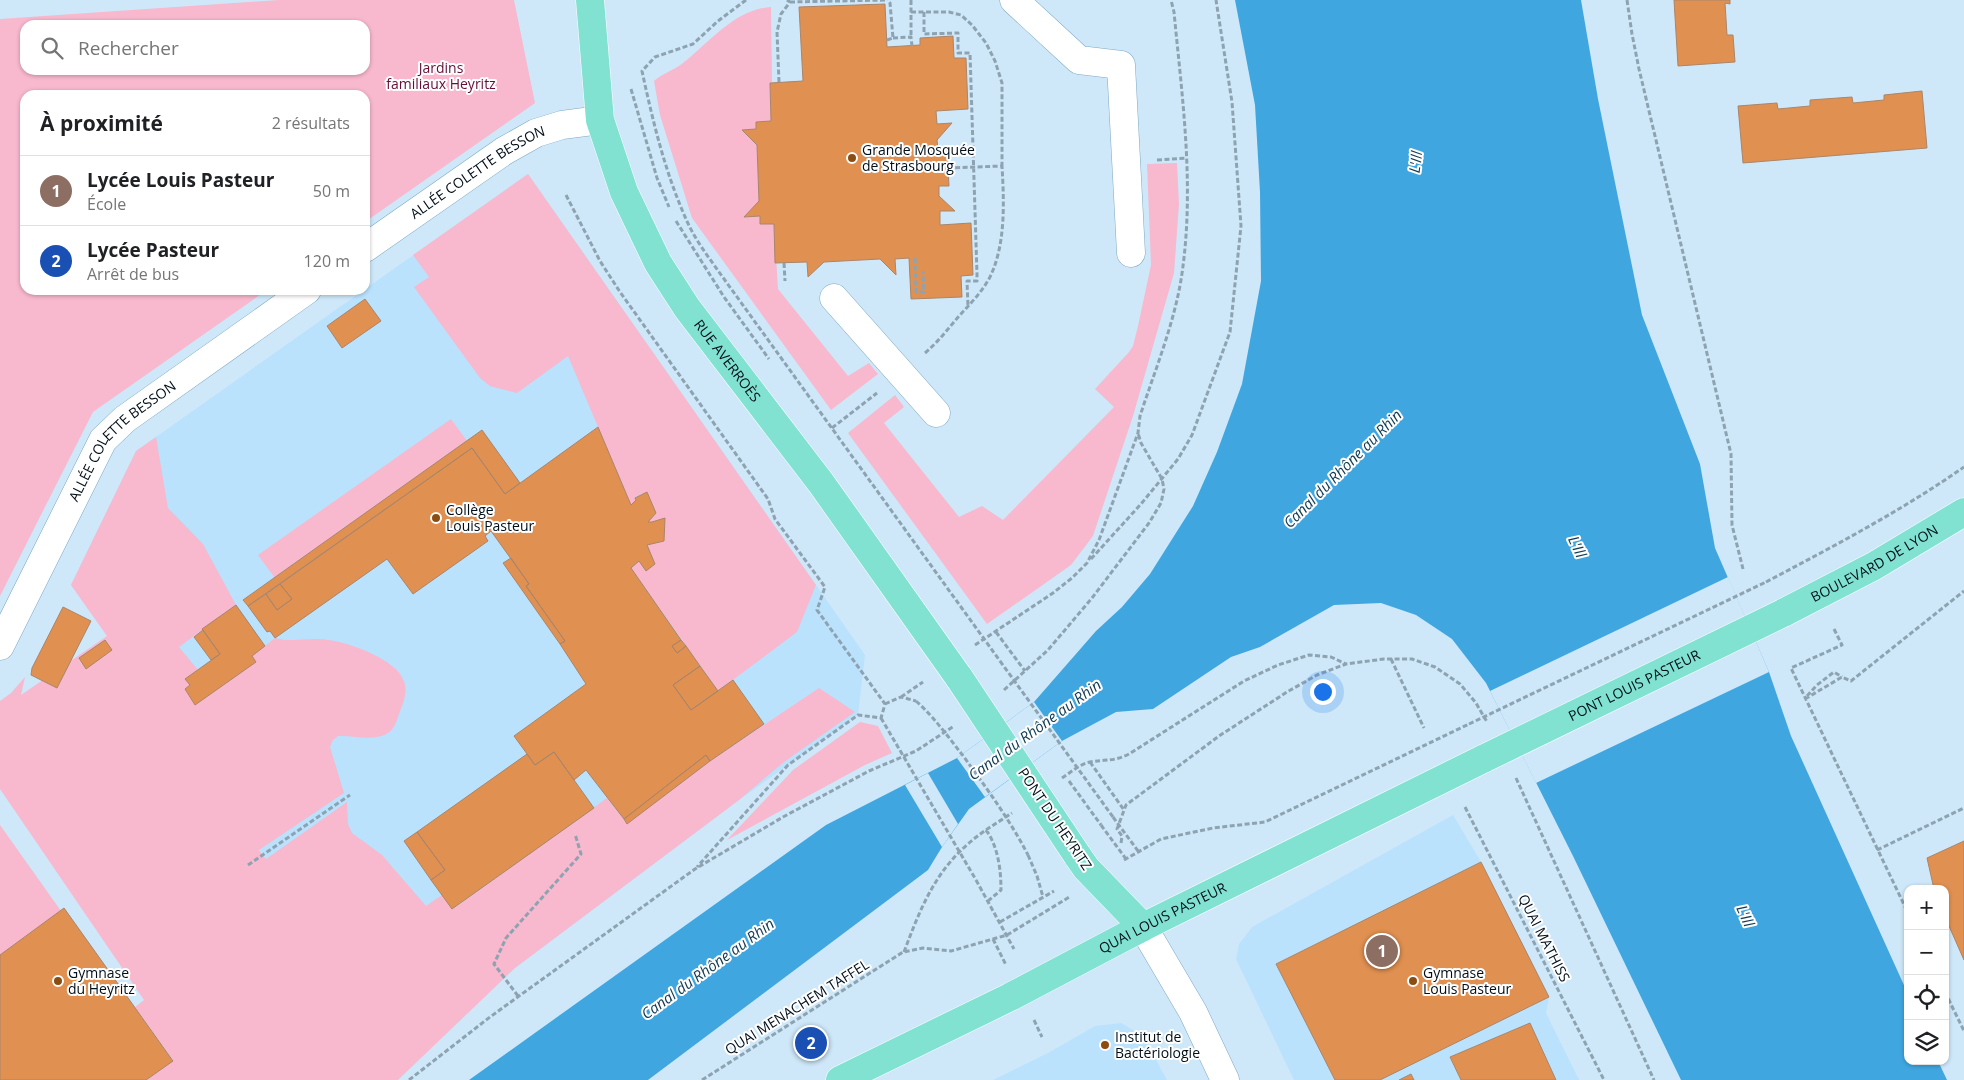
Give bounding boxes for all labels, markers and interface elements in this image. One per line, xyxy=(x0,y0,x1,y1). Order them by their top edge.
search box xyxy=(20,20,370,75)
icon: search xyxy=(38,34,66,62)
text: Rechercher xyxy=(78,35,179,61)
park label: Jardins familiaux Heyritz xyxy=(386,58,496,93)
text: À proximité xyxy=(40,109,163,137)
text: 2 résultats xyxy=(272,112,350,134)
street label: ALLÉE COLETTE BESSON xyxy=(406,121,547,223)
place label: Grande Mosquée de Strasbourg xyxy=(862,140,975,175)
water label: L'Ill xyxy=(1404,149,1426,174)
marker: Grande Mosquée de Strasbourg xyxy=(846,152,858,164)
text: Lycée Louis Pasteur xyxy=(87,167,274,193)
text: 1 xyxy=(51,180,61,202)
text: 50 m xyxy=(313,180,350,202)
text: École xyxy=(87,193,126,215)
text: Lycée Pasteur xyxy=(87,237,219,263)
text: 2 xyxy=(51,250,61,272)
text: 120 m xyxy=(304,250,350,272)
text: Arrêt de bus xyxy=(87,263,179,285)
street label: RUE AVERROÈS xyxy=(690,315,765,405)
street label: ALLÉE COLETTE BESSON xyxy=(64,376,179,504)
water label: Canal du Rhône au Rhin xyxy=(1279,405,1406,532)
place label: Collège Louis Pasteur xyxy=(446,500,534,535)
marker: Collège Louis Pasteur xyxy=(430,512,442,524)
street label: BOULEVARD DE LYON xyxy=(1807,520,1941,606)
water label: L'Ill xyxy=(1564,532,1592,562)
street label: PONT LOUIS PASTEUR xyxy=(1565,645,1703,725)
water label: Canal du Rhône au Rhin xyxy=(964,674,1105,784)
your location xyxy=(1310,679,1336,705)
street label: PONT DU HEYRITZ xyxy=(1014,764,1097,874)
street label: QUAI LOUIS PASTEUR xyxy=(1095,877,1230,958)
map controls xyxy=(1904,885,1949,1065)
button: + xyxy=(1904,885,1949,930)
street label: QUAI MATHISS xyxy=(1514,891,1575,985)
water label: L'Ill xyxy=(1732,901,1760,931)
water label: Canal du Rhône au Rhin xyxy=(637,913,778,1023)
button: − xyxy=(1904,930,1949,975)
pin: 1 xyxy=(1366,932,1398,970)
street label: QUAI MENACHEM TAFFEL xyxy=(721,954,872,1059)
place label: Gymnase du Heyritz xyxy=(68,963,135,998)
place label: Gymnase Louis Pasteur xyxy=(1423,963,1511,998)
marker: Gymnase du Heyritz xyxy=(52,975,64,987)
marker: Gymnase Louis Pasteur xyxy=(1407,975,1419,987)
button: locate xyxy=(1904,975,1949,1020)
button: layers xyxy=(1904,1020,1949,1065)
pin: 2 xyxy=(795,1024,827,1062)
place label: Institut de Bactériologie xyxy=(1115,1027,1200,1062)
marker: Institut de Bactériologie xyxy=(1099,1039,1111,1051)

